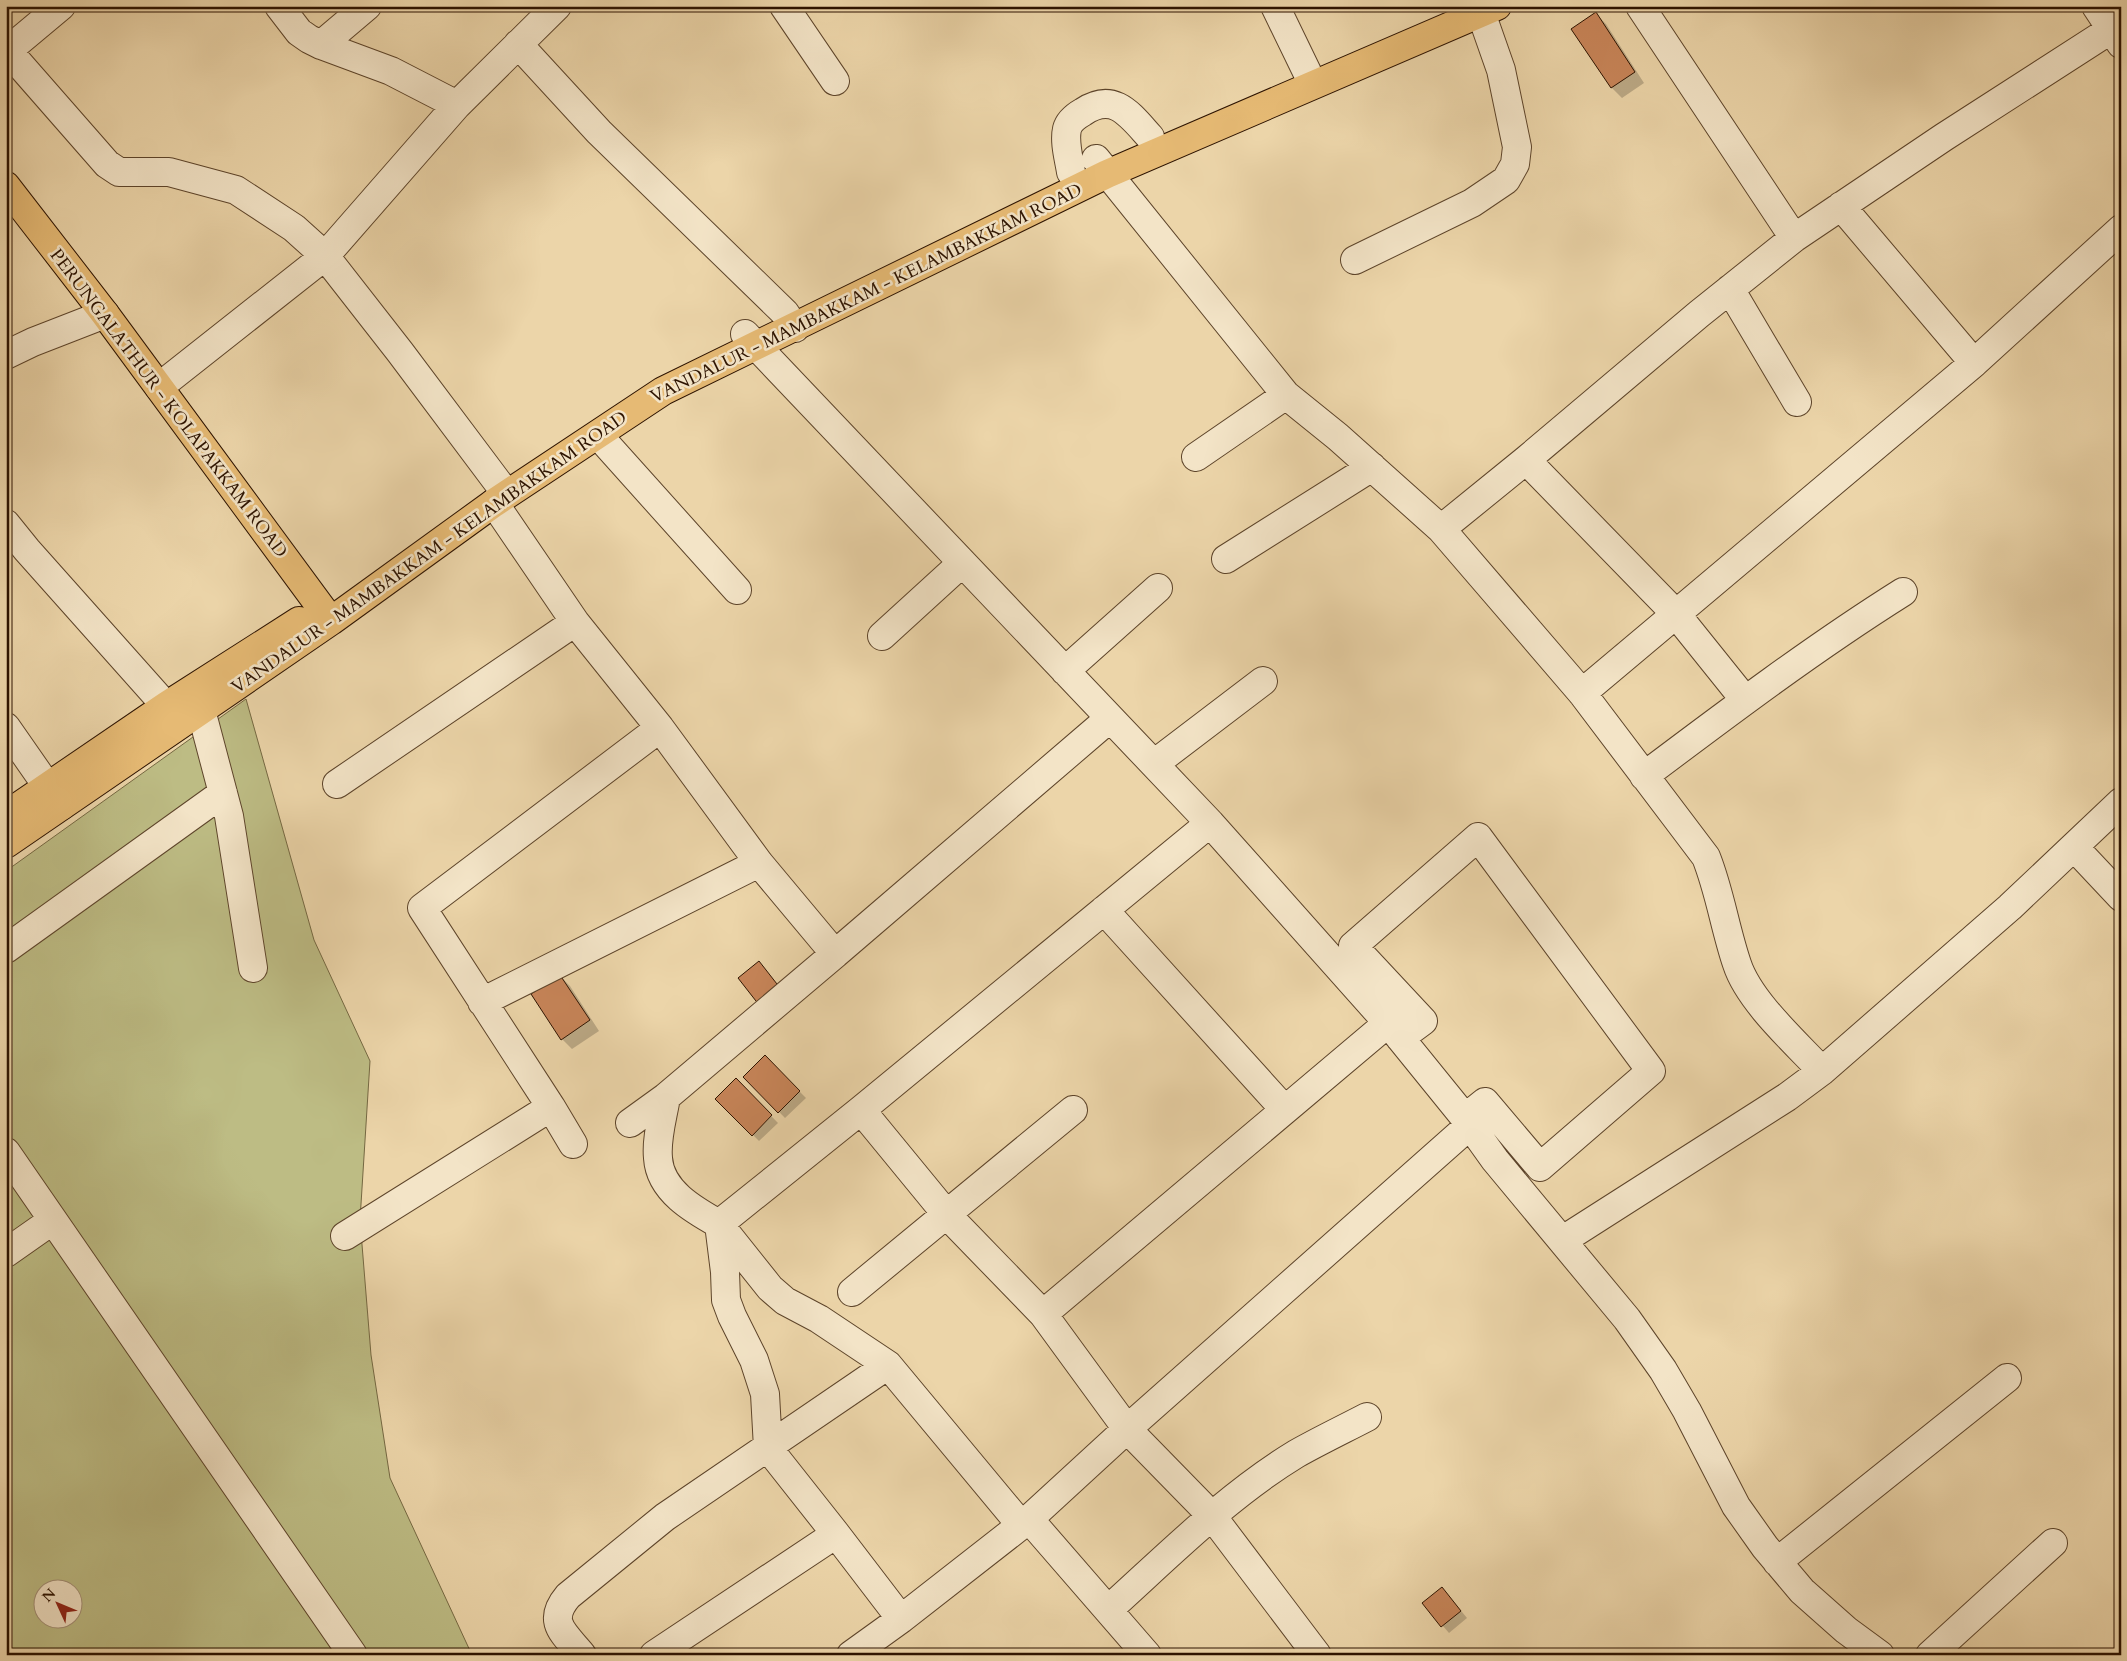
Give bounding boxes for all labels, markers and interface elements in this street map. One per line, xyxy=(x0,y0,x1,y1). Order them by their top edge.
street label: VANDALUR - MAMBAKKAM - KELAMBAKKAM ROAD xyxy=(646,178,1086,409)
street label: PERUNGALATHUR - KOLAPAKKAM ROAD xyxy=(44,244,293,563)
street label: VANDALUR - MAMBAKKAM - KELAMBAKKAM ROAD xyxy=(226,405,632,700)
north arrow xyxy=(32,1578,82,1628)
text: N xyxy=(38,1584,60,1606)

